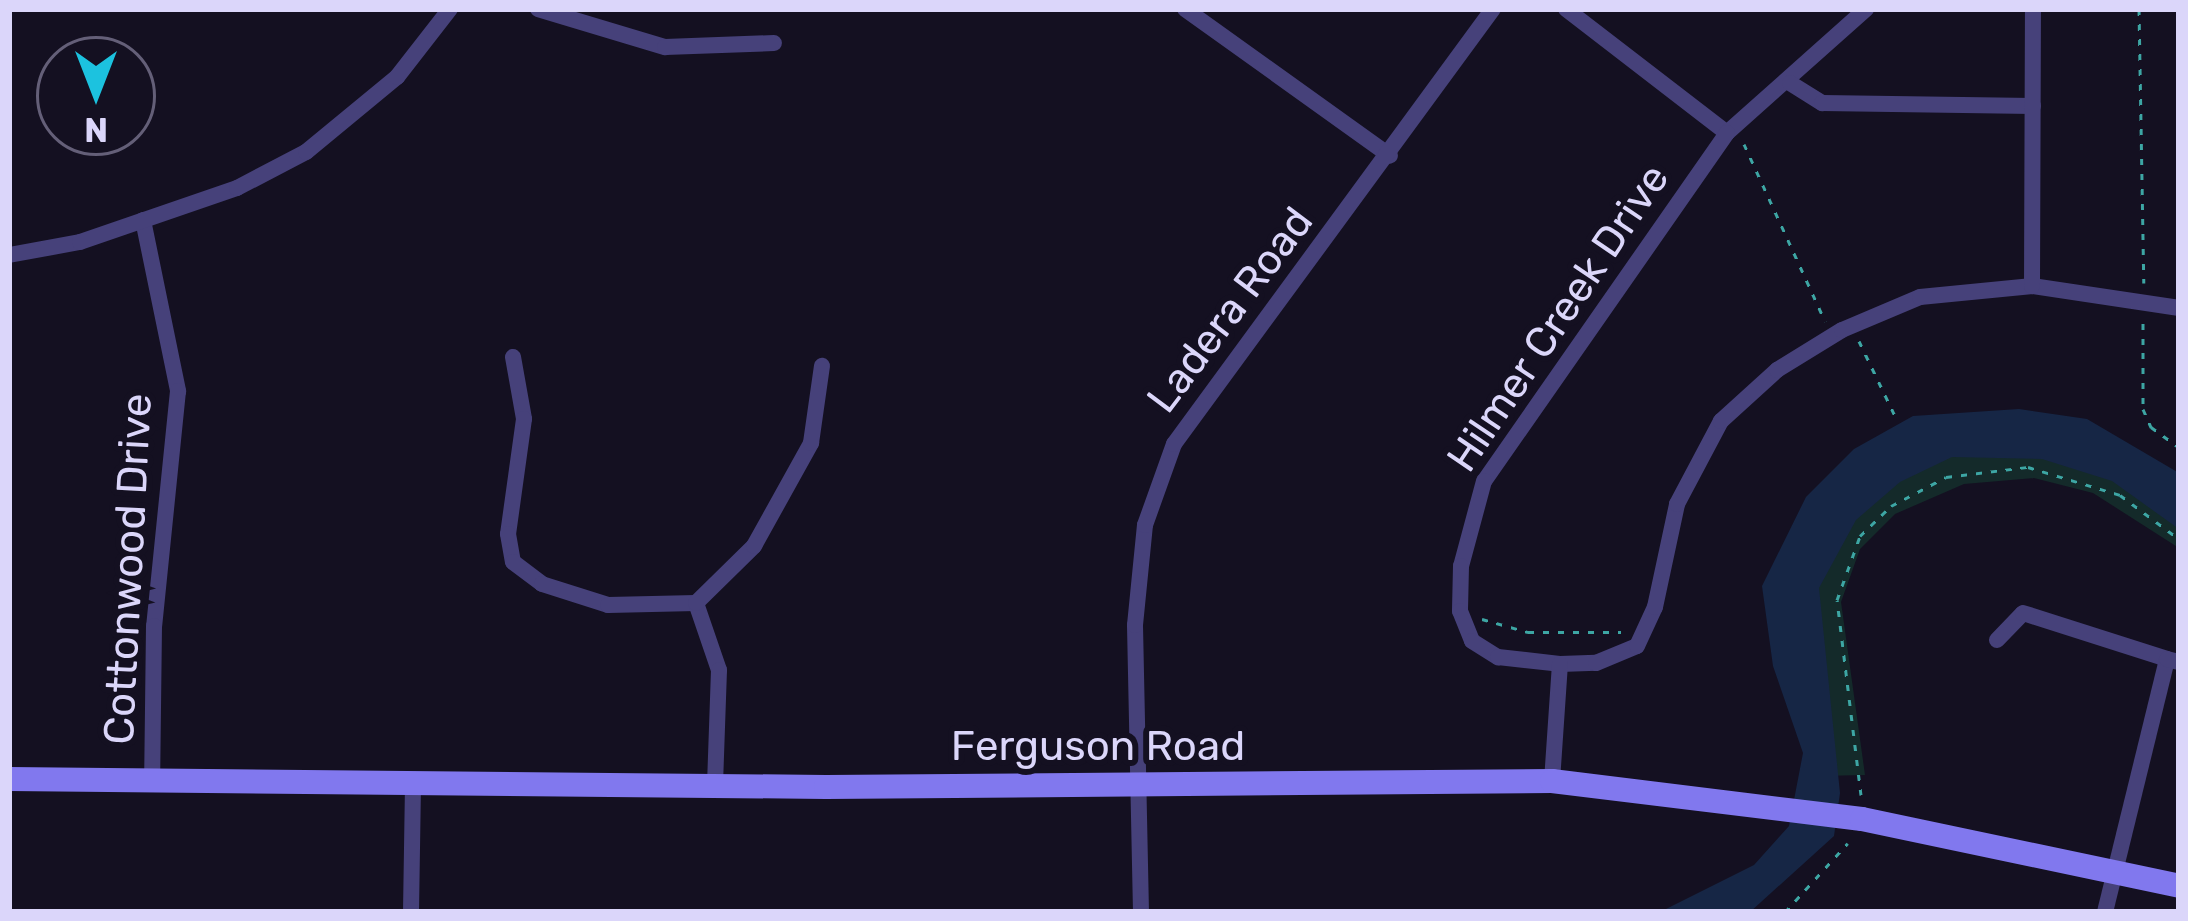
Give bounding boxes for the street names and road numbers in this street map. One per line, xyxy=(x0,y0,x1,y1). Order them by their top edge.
street label: Hilmer Creek Drive xyxy=(1436,154,1680,482)
street label: Ladera Road xyxy=(1136,197,1324,423)
street label: Cottonwood Drive xyxy=(94,392,162,746)
street label: Ferguson Road xyxy=(951,721,1245,771)

